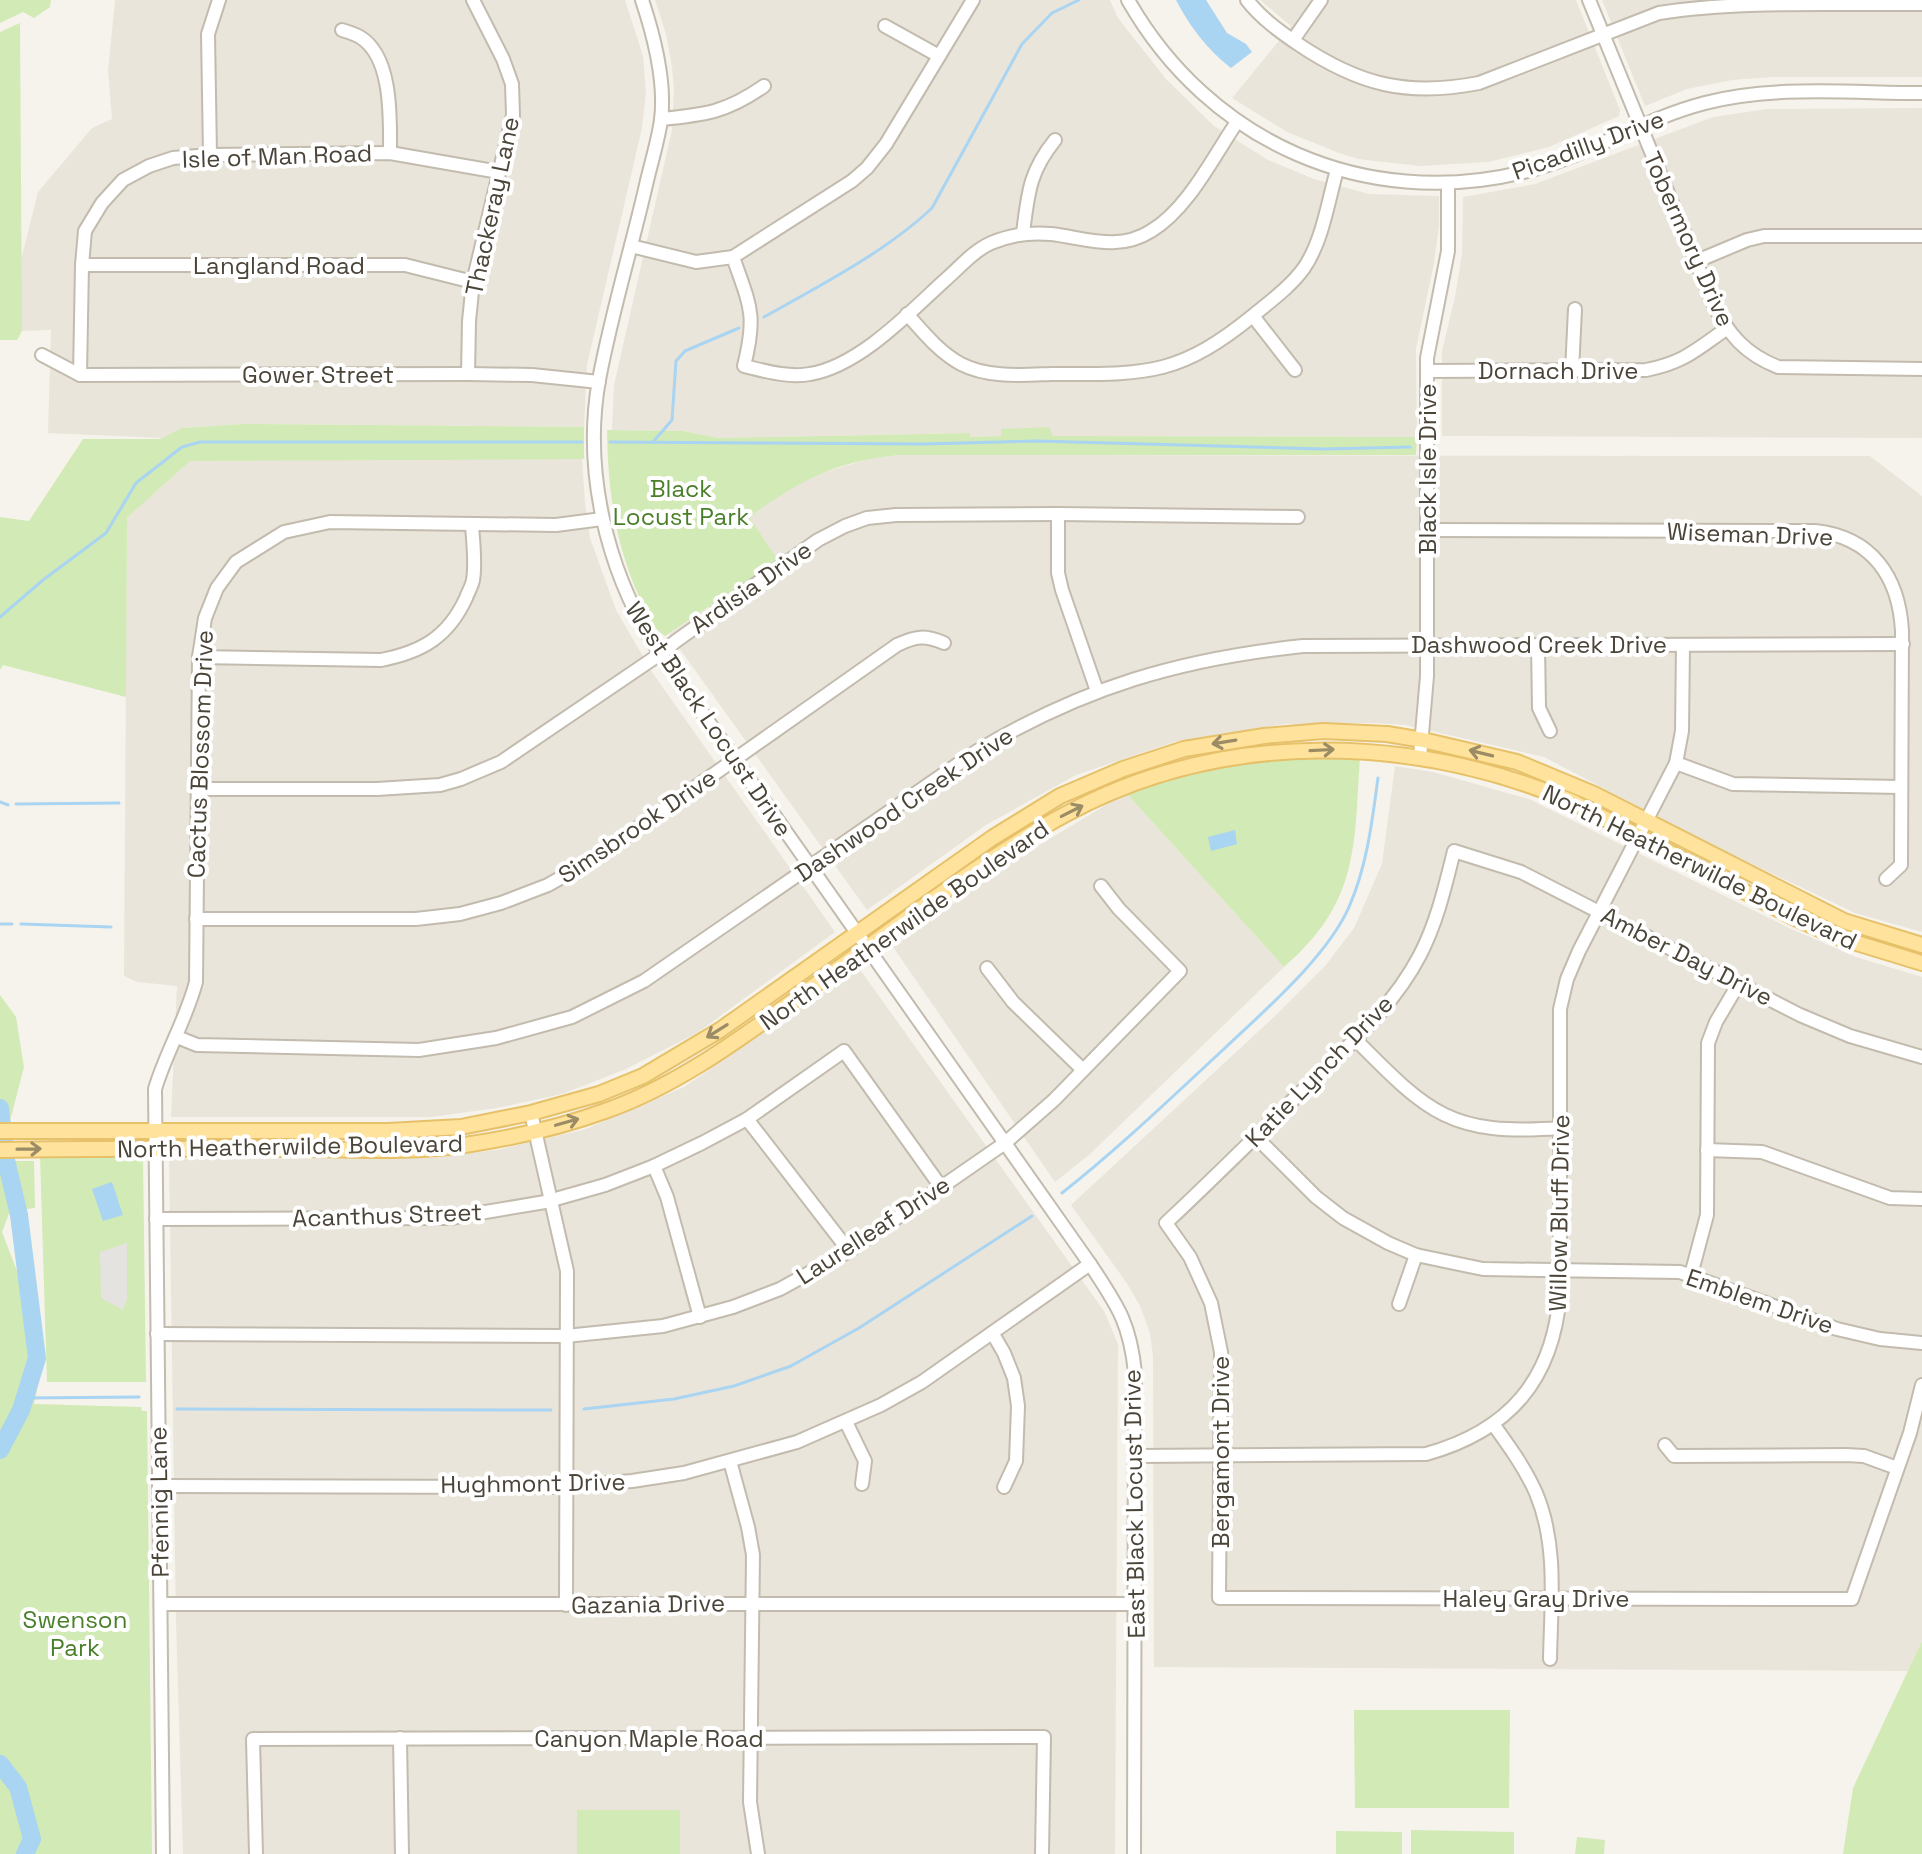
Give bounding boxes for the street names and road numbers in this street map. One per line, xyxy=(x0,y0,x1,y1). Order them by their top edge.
street label: Picadilly Drive xyxy=(1508,103,1668,187)
street label: Thackeray Lane xyxy=(458,114,526,298)
street label: Isle of Man Road xyxy=(181,137,373,175)
street label: Tobermory Drive xyxy=(1637,147,1741,331)
street label: Langland Road xyxy=(193,250,365,281)
street label: Dornach Drive xyxy=(1478,355,1638,386)
street label: Gower Street xyxy=(242,359,394,390)
street label: Black Isle Drive xyxy=(1412,384,1443,554)
street label: Wiseman Drive xyxy=(1666,516,1834,552)
street label: Ardisia Drive xyxy=(684,534,818,640)
street label: West Black Locust Drive xyxy=(619,595,799,843)
street label: Cactus Blossom Drive xyxy=(180,629,220,879)
street label: Dashwood Creek Drive xyxy=(1411,629,1667,660)
street label: Dashwood Creek Drive xyxy=(789,720,1019,888)
street label: Simsbrook Drive xyxy=(552,762,722,890)
street label: North Heatherwilde Boulevard xyxy=(1538,777,1862,957)
street label: North Heatherwilde Boulevard xyxy=(753,813,1055,1037)
street label: Amber Day Drive xyxy=(1596,899,1778,1013)
street label: Katie Lynch Drive xyxy=(1238,988,1400,1154)
street label: Willow Bluff Drive xyxy=(1542,1114,1576,1312)
street label: North Heatherwilde Boulevard xyxy=(117,1127,463,1165)
street label: Laurelleaf Drive xyxy=(790,1169,956,1291)
street label: Acanthus Street xyxy=(291,1196,483,1234)
street label: Emblem Drive xyxy=(1682,1261,1838,1341)
street label: Bergamont Drive xyxy=(1205,1356,1236,1548)
street label: East Black Locust Drive xyxy=(1116,1369,1152,1639)
street label: Pfennig Lane xyxy=(142,1426,176,1578)
street label: Hughmont Drive xyxy=(440,1466,626,1500)
street label: Haley Gray Drive xyxy=(1443,1583,1629,1614)
street label: Gazania Drive xyxy=(571,1587,725,1621)
street label: Canyon Maple Road xyxy=(534,1723,764,1754)

